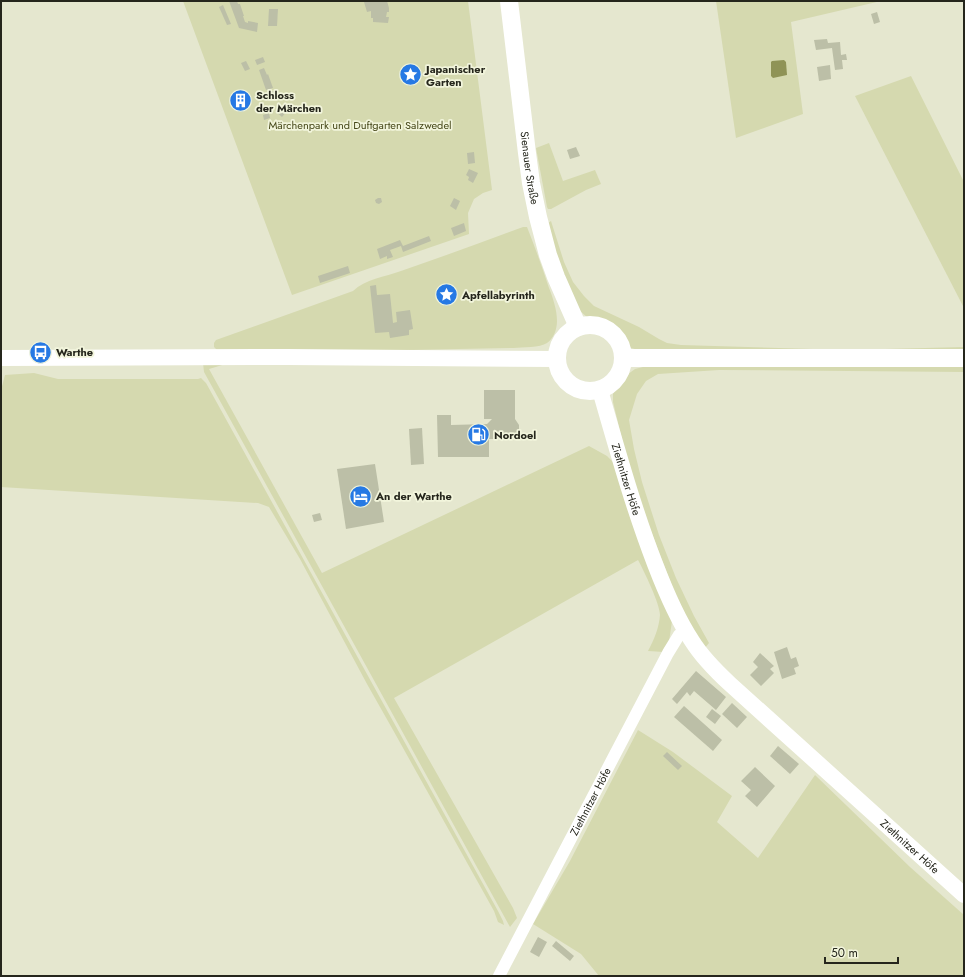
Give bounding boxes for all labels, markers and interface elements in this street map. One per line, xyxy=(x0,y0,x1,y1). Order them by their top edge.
place label: Japanischer Garten xyxy=(424,61,486,90)
place icon: Japanischer Garten xyxy=(397,62,423,88)
place label: Schloss der Märchen xyxy=(256,87,321,116)
building icon: Schloss der Märchen xyxy=(227,88,253,114)
park label: Märchenpark und Duftgarten Salzwedel xyxy=(268,117,452,133)
street label: Sienauer Straße xyxy=(516,130,543,206)
place icon: Apfellabyrinth xyxy=(433,282,459,308)
place label: Apfellabyrinth xyxy=(461,287,535,303)
bus stop icon: Warthe xyxy=(27,339,53,365)
place label: Warthe xyxy=(56,344,93,360)
fuel station icon: Nordoel xyxy=(466,422,492,448)
place label: Nordoel xyxy=(494,427,536,443)
street label: Ziethnitzer Höfe xyxy=(608,441,645,518)
hotel icon: An der Warthe xyxy=(347,483,373,509)
place label: An der Warthe xyxy=(375,488,452,504)
street label: Ziethnitzer Höfe xyxy=(566,764,615,838)
street label: Ziethnitzer Höfe xyxy=(877,815,943,877)
scale bar xyxy=(825,939,898,965)
text: 50 m xyxy=(831,944,858,962)

